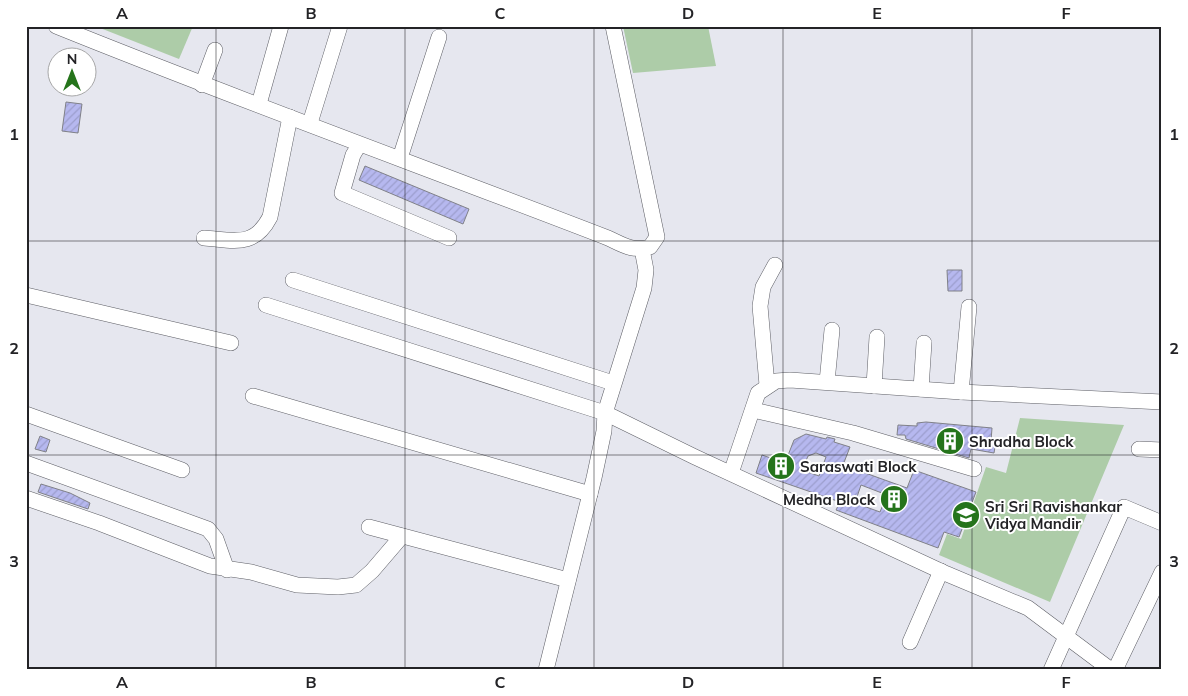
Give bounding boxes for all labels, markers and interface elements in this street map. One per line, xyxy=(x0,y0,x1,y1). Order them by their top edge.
text: A xyxy=(116,3,128,23)
text: B xyxy=(305,3,317,23)
text: C xyxy=(495,3,506,23)
text: D xyxy=(682,3,694,23)
text: E xyxy=(872,3,882,23)
text: F xyxy=(1061,3,1071,23)
north arrow xyxy=(48,48,98,98)
text: N xyxy=(67,50,77,68)
text: 1 xyxy=(9,124,19,144)
text: 1 xyxy=(1169,124,1179,144)
text: 2 xyxy=(9,338,19,358)
text: 2 xyxy=(1169,338,1179,358)
building icon: Shradha Block xyxy=(935,426,965,456)
place label: Shradha Block xyxy=(969,432,1074,451)
building icon: Saraswati Block xyxy=(766,451,796,481)
place label: Saraswati Block xyxy=(800,457,917,476)
building icon: Medha Block xyxy=(879,484,909,514)
place label: Medha Block xyxy=(783,490,876,509)
place label: Sri Sri Ravishankar Vidya Mandir xyxy=(984,497,1122,533)
school or university icon: Sri Sri Ravishankar Vidya Mandir xyxy=(951,500,981,530)
text: 3 xyxy=(9,551,19,571)
text: 3 xyxy=(1169,551,1179,571)
text: A xyxy=(116,672,128,692)
text: B xyxy=(305,672,317,692)
text: C xyxy=(495,672,506,692)
text: D xyxy=(682,672,694,692)
text: E xyxy=(872,672,882,692)
text: F xyxy=(1061,672,1071,692)

